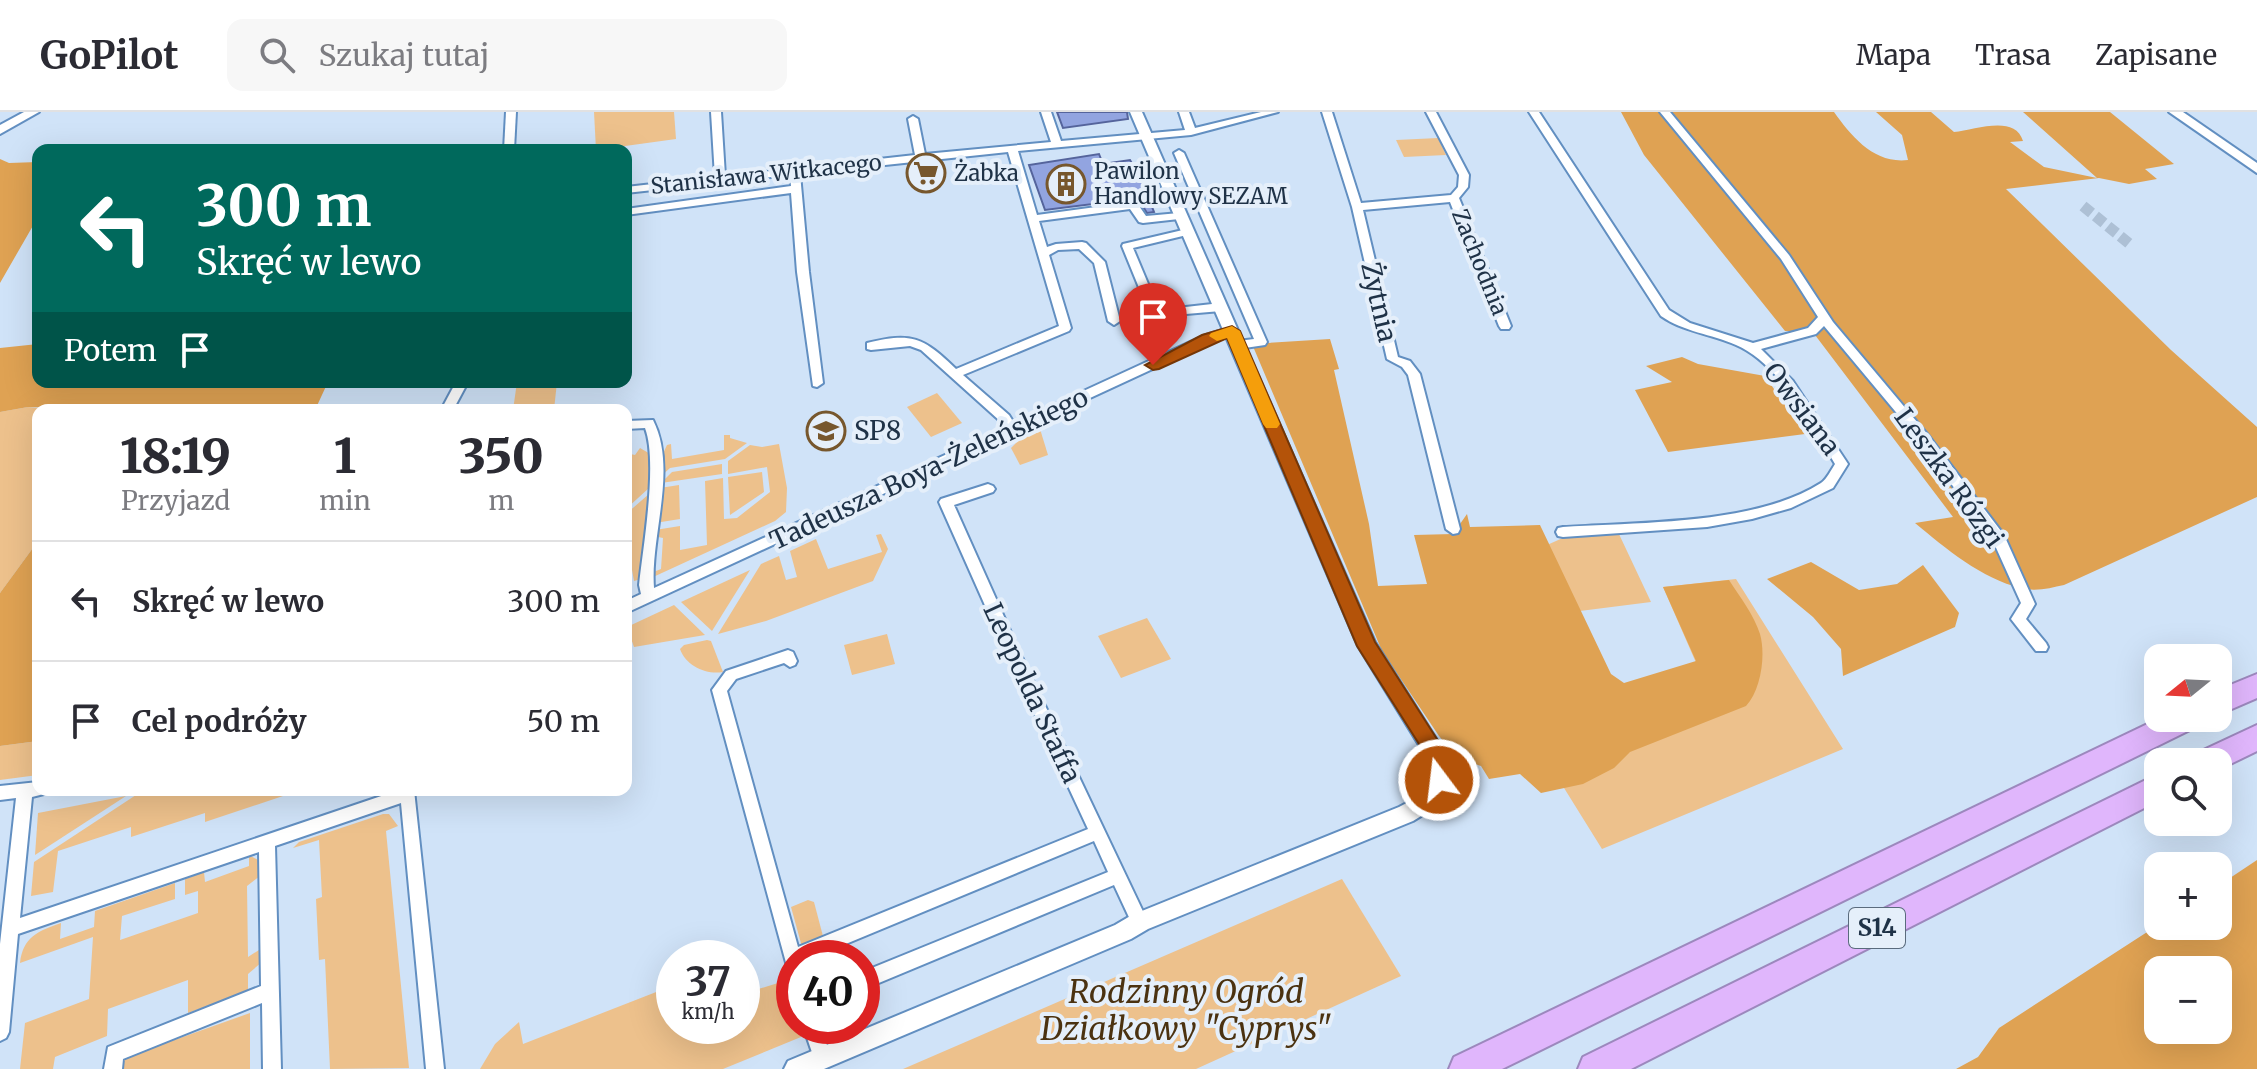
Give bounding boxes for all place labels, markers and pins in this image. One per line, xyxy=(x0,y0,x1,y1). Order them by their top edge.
supermarket icon: Żabka xyxy=(905,152,947,194)
place label: Pawilon Handlowy SEZAM xyxy=(1094,157,1288,210)
place label: Żabka xyxy=(954,159,1019,187)
building icon: Pawilon Handlowy SEZAM xyxy=(1045,163,1087,205)
pin xyxy=(1119,283,1187,365)
school or university icon: SP8 xyxy=(805,410,847,452)
place label: SP8 xyxy=(854,414,901,447)

